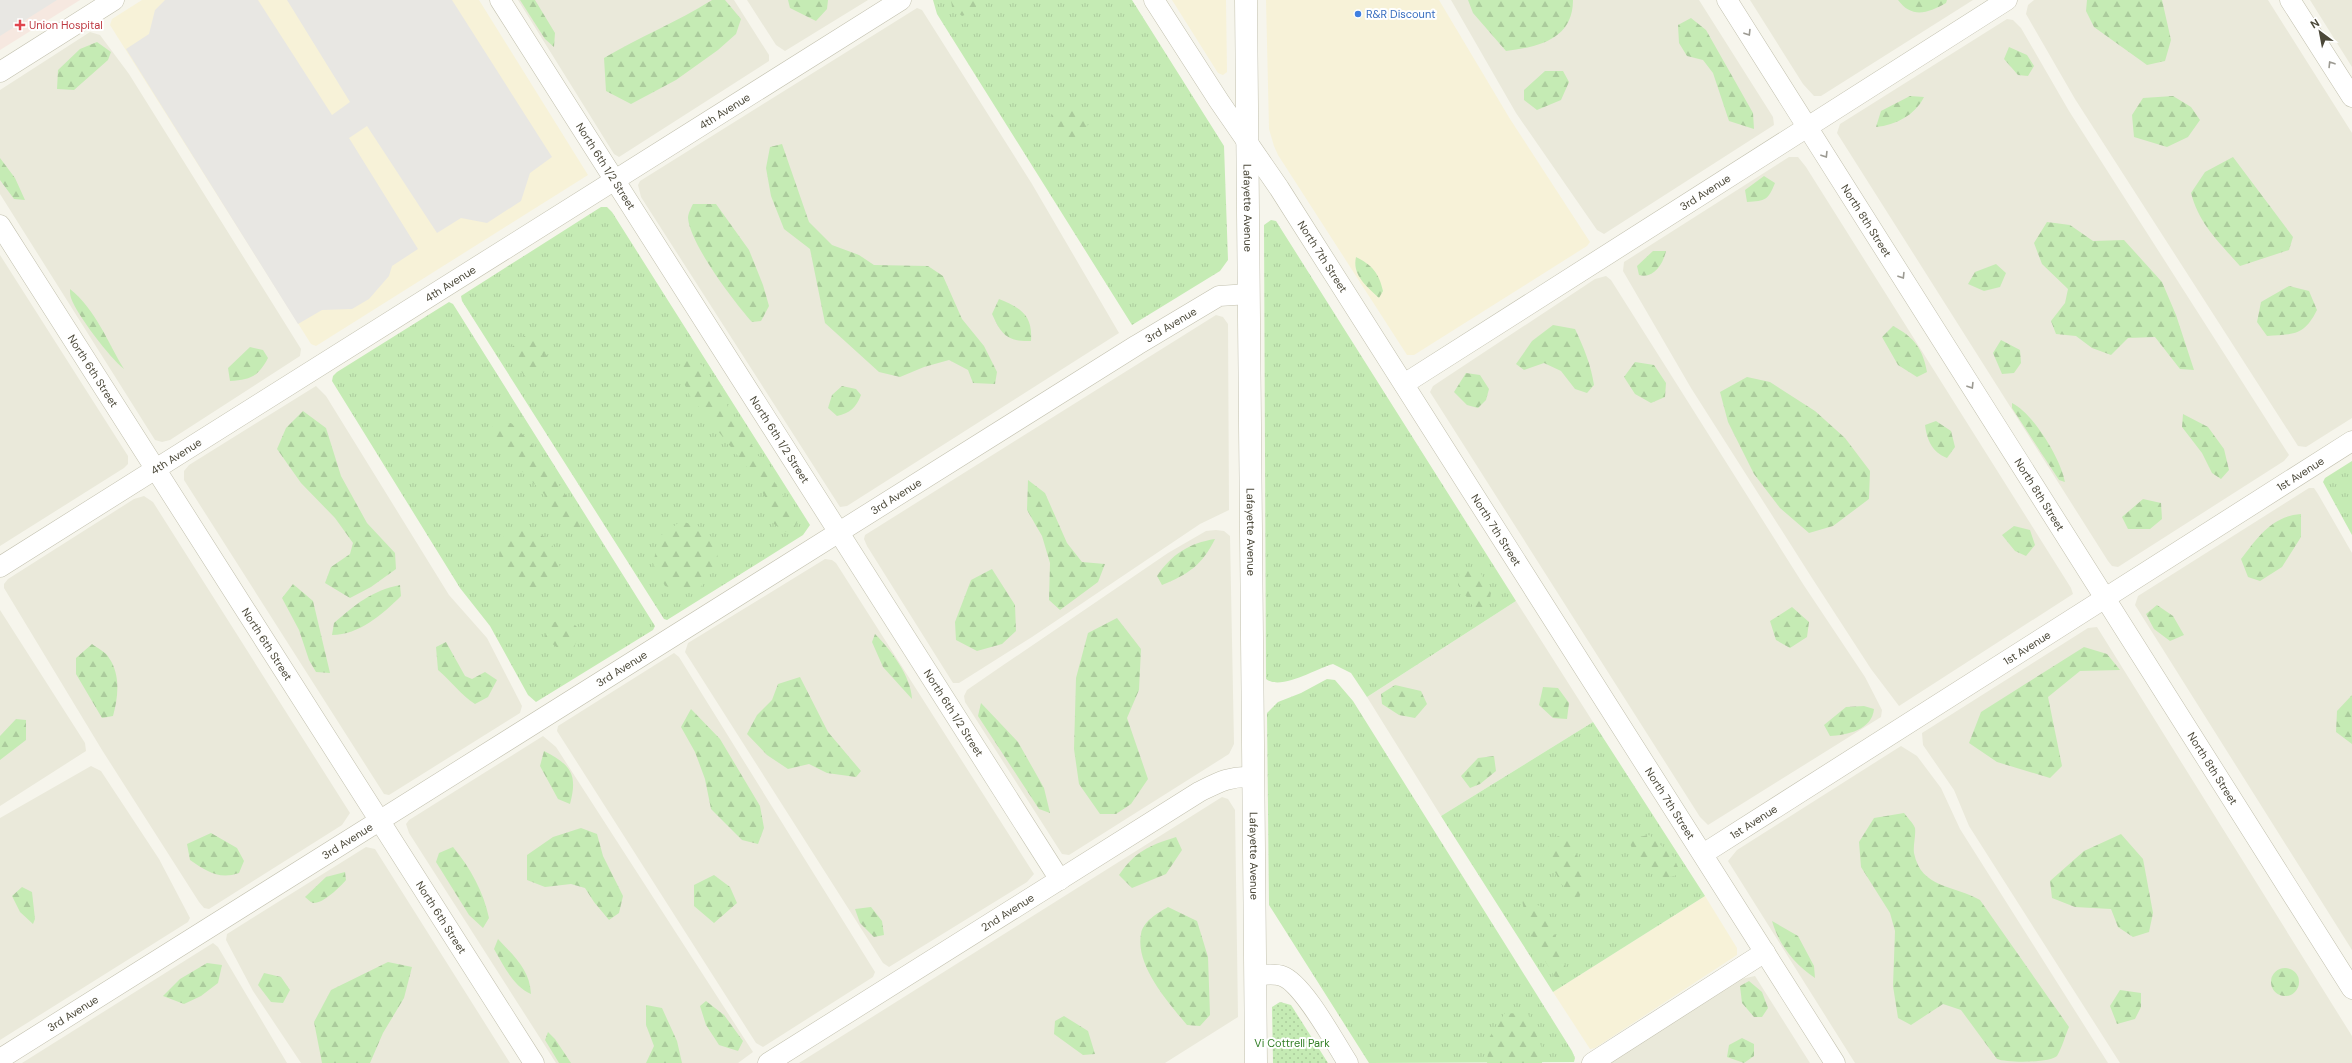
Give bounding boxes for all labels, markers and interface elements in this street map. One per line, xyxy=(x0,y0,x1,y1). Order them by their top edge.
place label: R&R Discount xyxy=(1366,7,1436,21)
marker: R&R Discount xyxy=(1353,9,1363,19)
north arrow xyxy=(2300,12,2340,52)
text: N xyxy=(2308,15,2322,32)
place label: Union Hospital xyxy=(29,18,103,32)
marker: Union Hospital xyxy=(14,19,26,31)
one-way arrow xyxy=(1743,29,1751,36)
one-way arrow xyxy=(2328,61,2336,68)
street label: 4th Avenue xyxy=(696,90,753,132)
street label: North 6th 1/2 Street xyxy=(573,120,639,212)
one-way arrow xyxy=(1820,151,1828,158)
street label: Lafayette Avenue xyxy=(1241,164,1255,252)
street label: 3rd Avenue xyxy=(1677,171,1733,214)
street label: North 8th Street xyxy=(1838,182,1895,260)
street label: North 7th Street xyxy=(1295,218,1351,295)
street label: 4th Avenue xyxy=(422,262,478,305)
one-way arrow xyxy=(1897,272,1904,279)
street label: 3rd Avenue xyxy=(1142,304,1199,346)
street label: North 6th Street xyxy=(65,332,121,410)
one-way arrow xyxy=(1967,382,1974,389)
street label: North 6th 1/2 Street xyxy=(747,393,813,486)
street label: 4th Avenue xyxy=(148,435,204,478)
street label: 1st Avenue xyxy=(2274,454,2327,494)
street label: North 8th Street xyxy=(2011,456,2068,533)
street label: 3rd Avenue xyxy=(868,475,924,518)
street label: Lafayette Avenue xyxy=(1244,488,1258,576)
street label: North 7th Street xyxy=(1468,491,1524,569)
street label: North 6th Street xyxy=(239,605,295,683)
street label: 1st Avenue xyxy=(2001,628,2053,668)
street label: 3rd Avenue xyxy=(593,647,650,690)
street label: North 6th 1/2 Street xyxy=(921,667,987,759)
street label: North 8th Street xyxy=(2184,729,2241,807)
street label: North 7th Street xyxy=(1642,765,1698,842)
street label: 1st Avenue xyxy=(1727,802,1780,842)
street label: Lafayette Avenue xyxy=(1247,812,1261,900)
street label: 3rd Avenue xyxy=(319,820,375,862)
street label: North 6th Street xyxy=(413,878,470,956)
street label: 2nd Avenue xyxy=(978,890,1037,934)
street label: 3rd Avenue xyxy=(45,992,101,1035)
park label: Vi Cottrell Park xyxy=(1254,1036,1330,1050)

